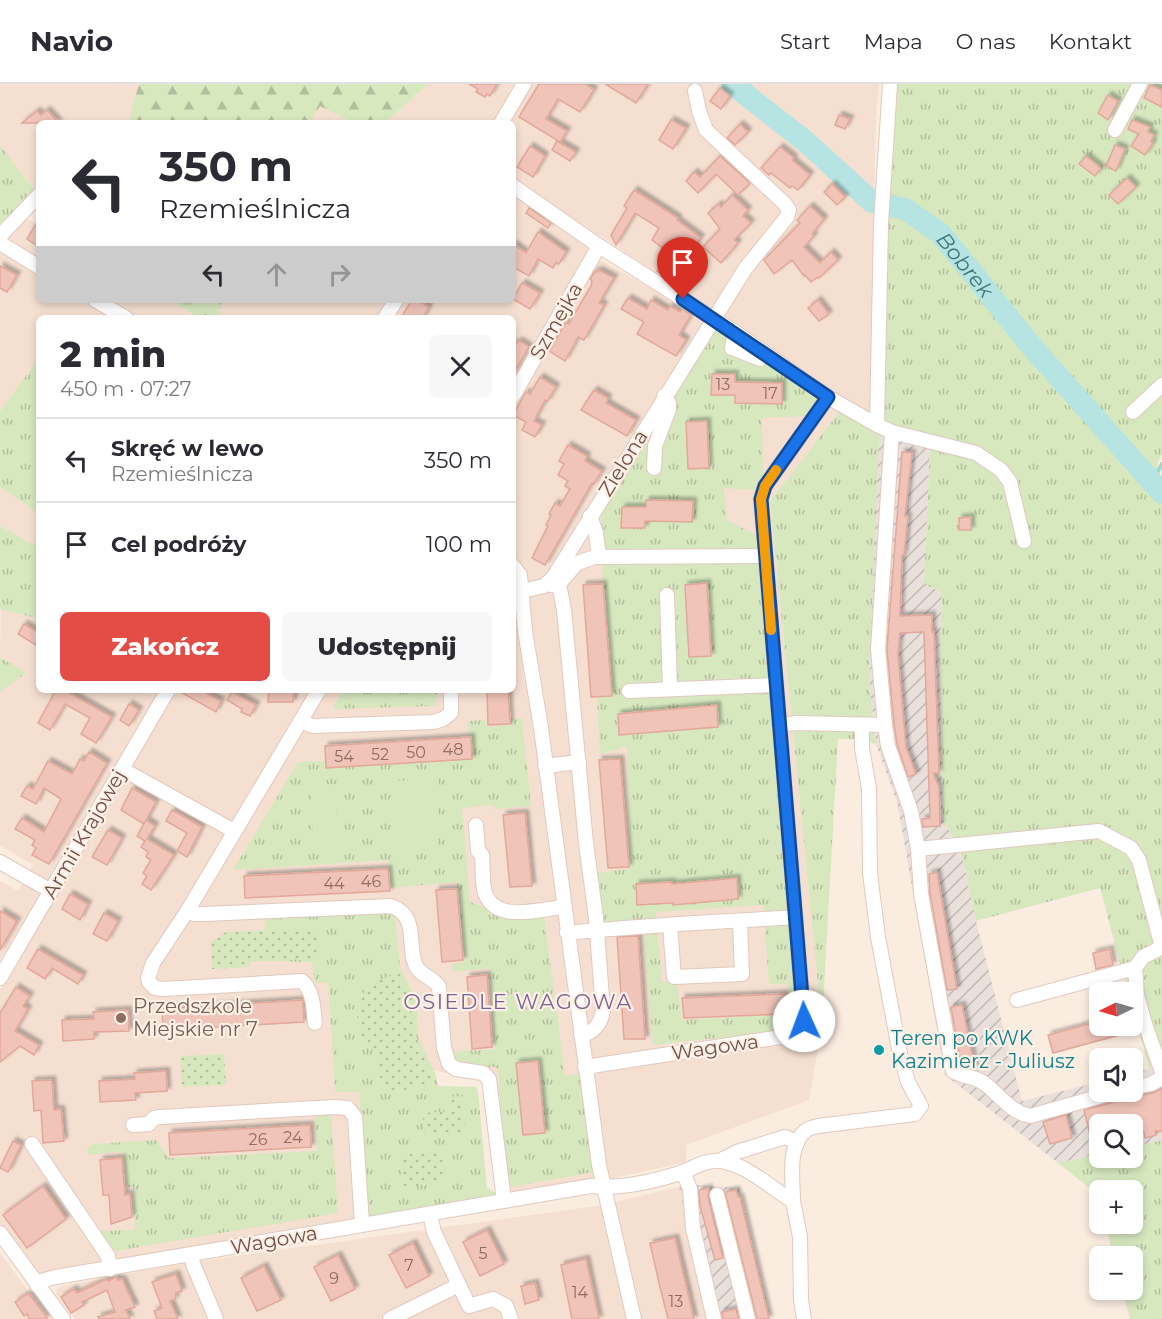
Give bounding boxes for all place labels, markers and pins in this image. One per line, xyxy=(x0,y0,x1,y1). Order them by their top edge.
pin xyxy=(657,237,708,299)
place label: Przedszkole Miejskie nr 7 xyxy=(133,994,258,1041)
marker: Przedszkole Miejskie nr 7 xyxy=(114,1011,128,1025)
place label: Teren po KWK Kazimierz - Juliusz xyxy=(891,1026,1075,1073)
marker: Teren po KWK Kazimierz - Juliusz xyxy=(872,1043,886,1057)

